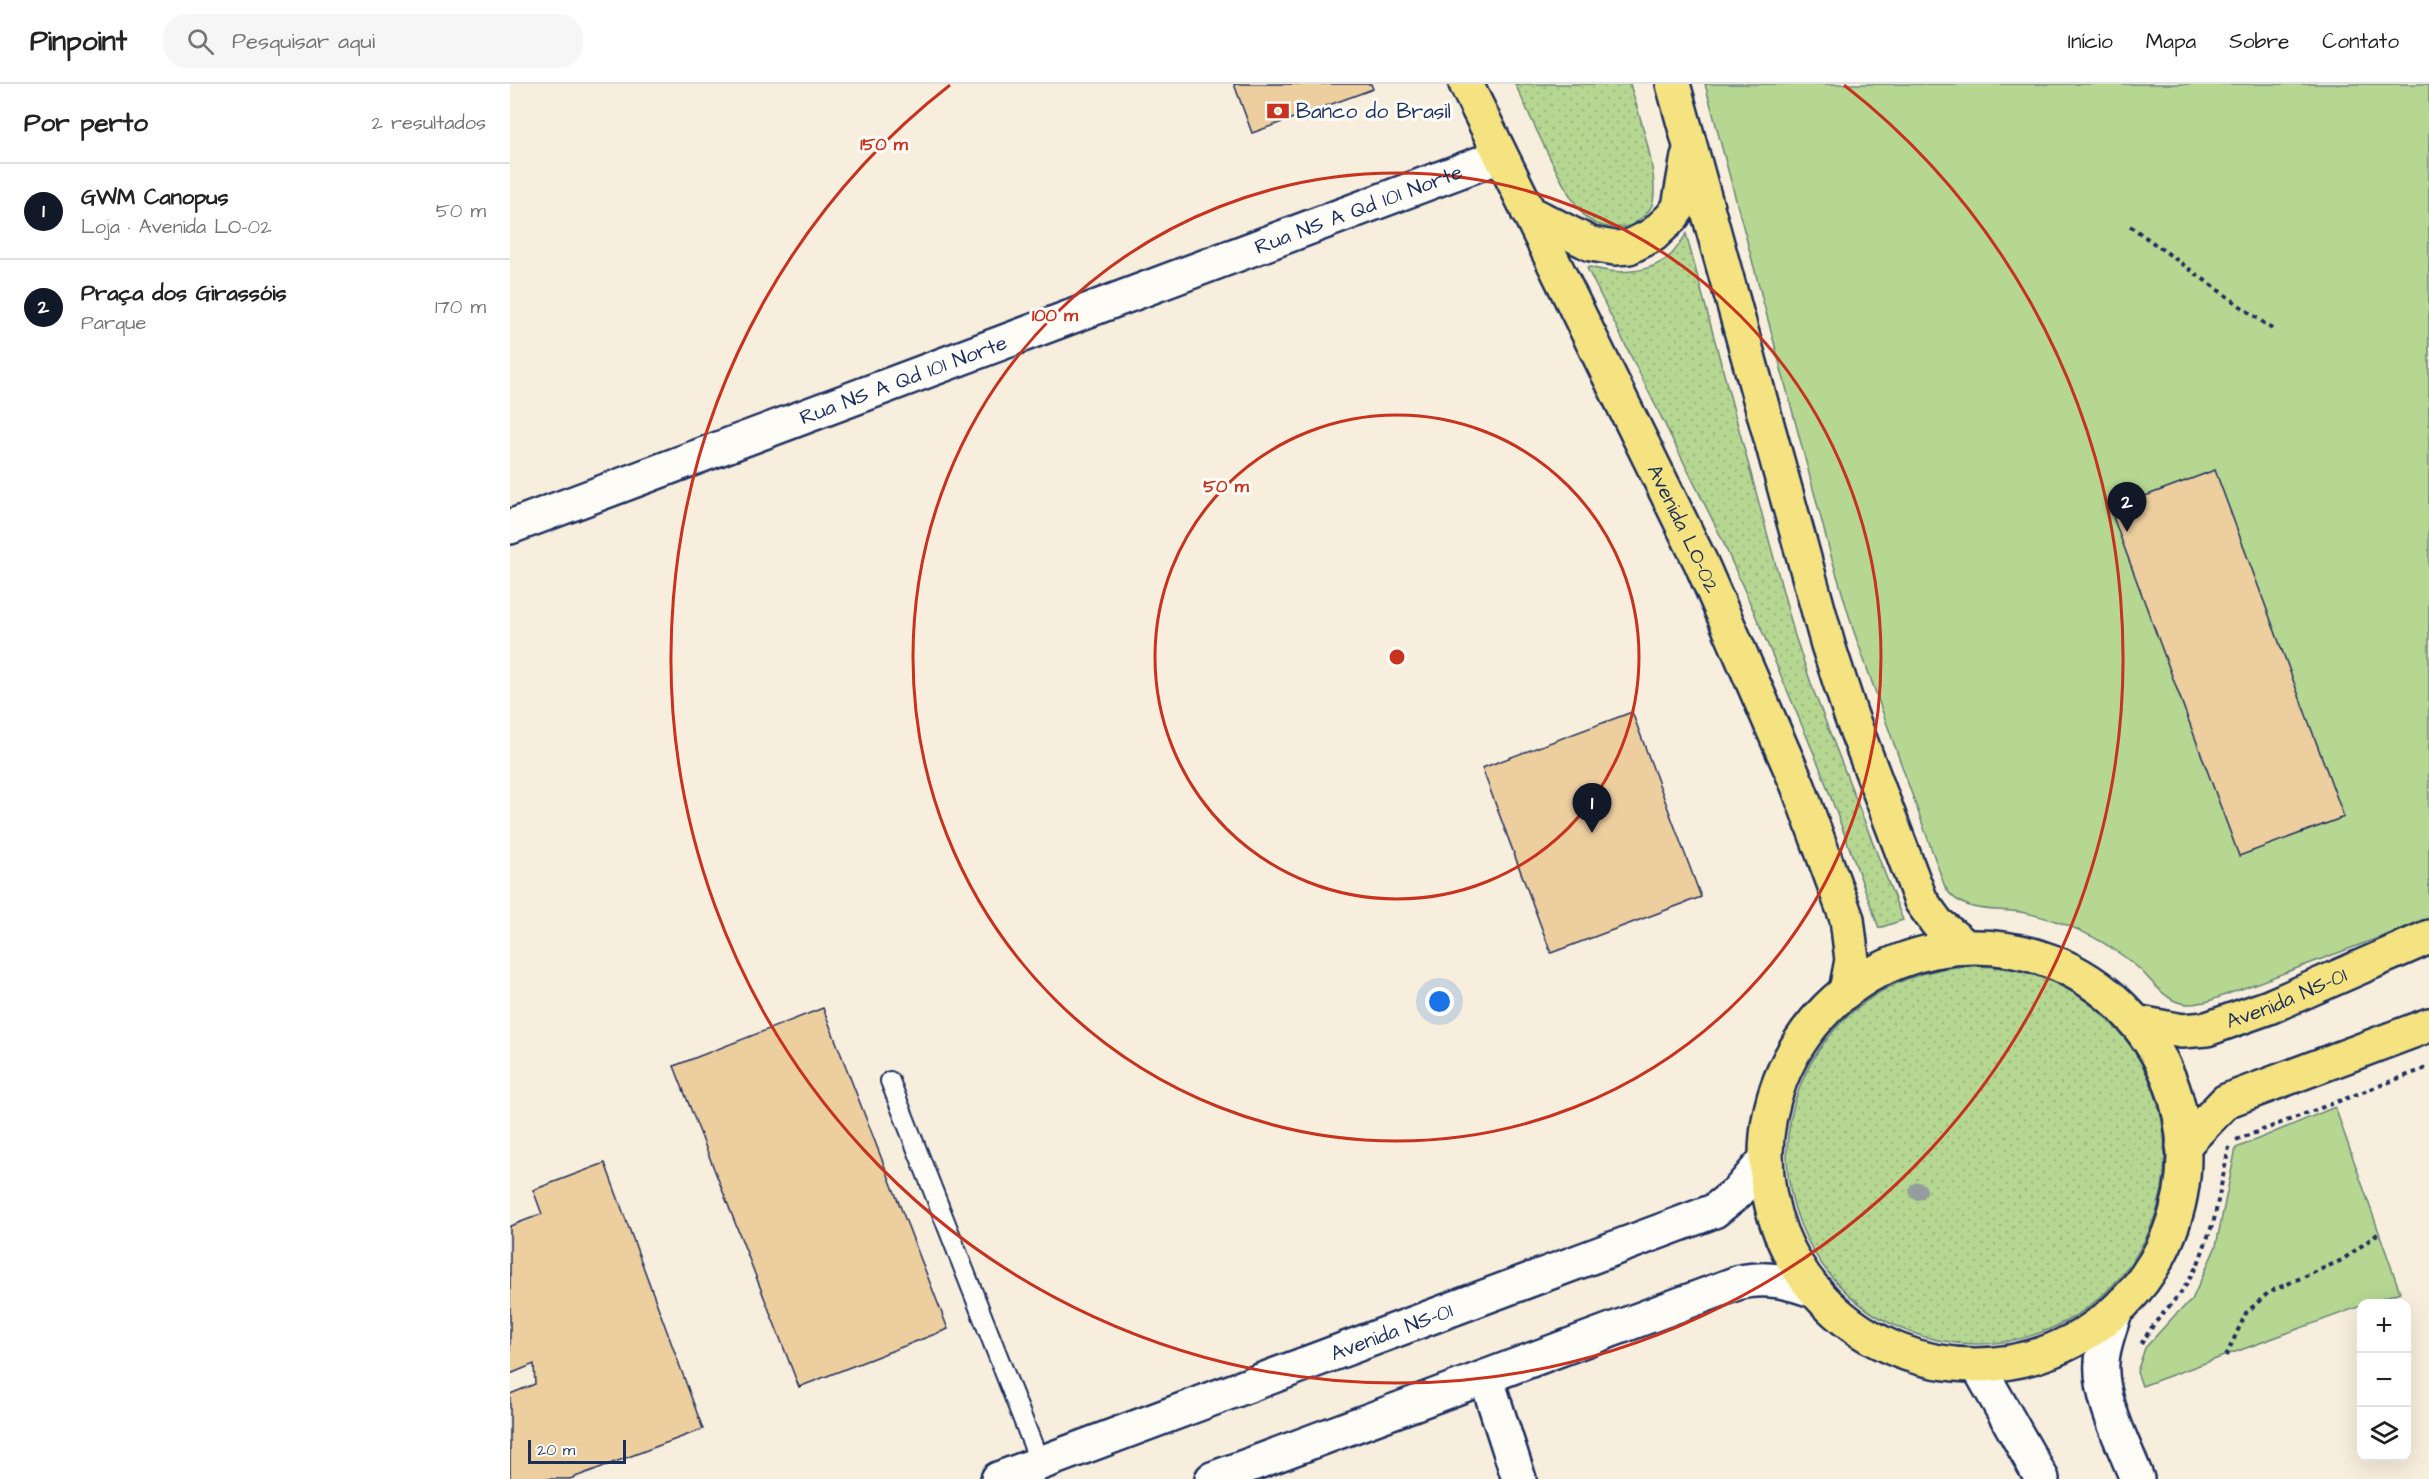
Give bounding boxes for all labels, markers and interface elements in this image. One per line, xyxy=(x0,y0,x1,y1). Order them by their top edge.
search box xyxy=(163,14,583,68)
text: Pinpoint xyxy=(30,22,127,61)
icon: search xyxy=(184,25,217,58)
text: Pesquisar aqui xyxy=(232,26,375,57)
text: Início xyxy=(2068,27,2113,56)
text: Mapa xyxy=(2146,27,2196,56)
text: Sobre xyxy=(2229,27,2289,56)
text: Contato xyxy=(2322,27,2399,56)
place label: Banco do Brasil xyxy=(1296,97,1451,126)
bank icon: Banco do Brasil xyxy=(1265,98,1291,124)
text: Por perto xyxy=(24,105,148,141)
text: 2 resultados xyxy=(372,109,486,137)
text: 150 m xyxy=(860,132,909,157)
street label: Rua NS A Qd 101 Norte xyxy=(1251,157,1466,262)
text: GWM Canopus xyxy=(81,182,229,213)
text: 1 xyxy=(42,197,45,225)
text: 50 m xyxy=(436,197,486,225)
text: Loja · Avenida LO-02 xyxy=(81,213,272,241)
text: Praça dos Girassóis xyxy=(81,278,287,309)
text: 2 xyxy=(38,293,49,321)
text: 170 m xyxy=(435,293,486,321)
text: 100 m xyxy=(1032,303,1079,328)
text: Parque xyxy=(81,309,146,337)
street label: Rua NS A Qd 101 Norte xyxy=(796,328,1011,432)
street label: Avenida LO-02 xyxy=(1640,460,1726,598)
text: 50 m xyxy=(1203,474,1250,499)
pin: 2 xyxy=(2108,482,2146,532)
centre of rings xyxy=(1387,647,1407,667)
pin: 1 xyxy=(1572,784,1612,833)
street label: Avenida NS-01 xyxy=(2222,961,2352,1036)
your location xyxy=(1425,987,1454,1016)
street label: Avenida NS-01 xyxy=(1326,1296,1457,1368)
map controls xyxy=(2357,1299,2411,1461)
button: + xyxy=(2357,1299,2411,1353)
button: − xyxy=(2357,1353,2411,1407)
button: layers xyxy=(2357,1407,2411,1461)
scale bar xyxy=(528,1437,626,1464)
text: 20 m xyxy=(537,1439,575,1461)

